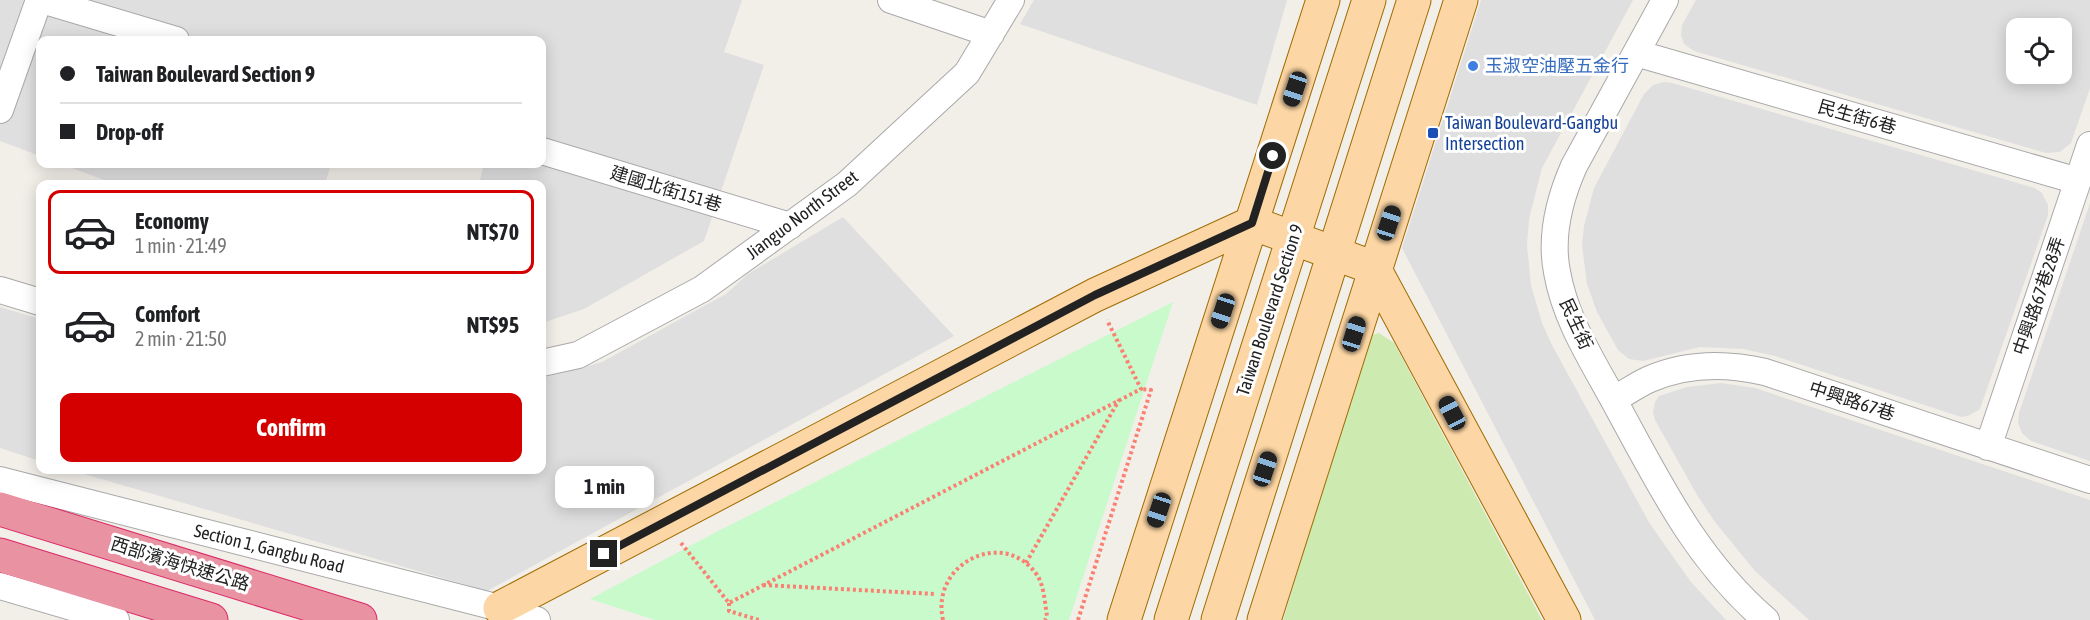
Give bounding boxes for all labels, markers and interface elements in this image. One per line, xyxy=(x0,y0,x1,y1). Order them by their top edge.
map controls xyxy=(2006,18,2072,84)
button: locate xyxy=(2006,18,2072,84)
place label: 玉淑空油壓五金行 xyxy=(1485,55,1629,76)
marker: 玉淑空油壓五金行 xyxy=(1466,59,1480,73)
text: Taiwan Boulevard Section 9 xyxy=(96,61,315,87)
car xyxy=(1281,69,1309,109)
street label: 民生街6巷 xyxy=(1816,95,1899,138)
place label: Taiwan Boulevard-Gangbu Intersection xyxy=(1445,112,1618,154)
text: Drop-off xyxy=(96,119,163,145)
marker: Taiwan Boulevard-Gangbu Intersection xyxy=(1426,126,1440,140)
route start xyxy=(1259,142,1286,169)
street label: 建國北街151巷 xyxy=(608,162,724,215)
street label: Jianguo North Street xyxy=(742,166,862,263)
car xyxy=(1375,203,1403,243)
icon: car xyxy=(63,205,117,259)
text: Economy xyxy=(135,208,209,234)
text: NT$70 xyxy=(466,219,519,245)
street label: Taiwan Boulevard Section 9 xyxy=(1232,221,1307,398)
text: 1 min · 21:49 xyxy=(135,234,227,257)
street label: 中興路67巷28弄 xyxy=(2008,234,2069,358)
car xyxy=(1209,291,1237,331)
street label: 民生街 xyxy=(1556,295,1597,353)
icon: car xyxy=(63,298,117,352)
text: Comfort xyxy=(135,301,200,327)
text: NT$95 xyxy=(466,312,519,338)
car xyxy=(1340,314,1368,354)
text: 2 min · 21:50 xyxy=(135,327,227,350)
street label: 中興路67巷 xyxy=(1807,377,1898,424)
button: Confirm xyxy=(60,393,522,462)
car xyxy=(1436,393,1468,433)
car xyxy=(1251,449,1279,489)
callout: 1 min xyxy=(554,467,654,509)
text: 1 min xyxy=(584,475,625,498)
car xyxy=(1145,490,1173,530)
street label: Section 1, Gangbu Road xyxy=(192,520,346,577)
street label: 西部濱海快速公路 xyxy=(108,532,252,595)
route end xyxy=(590,540,617,567)

